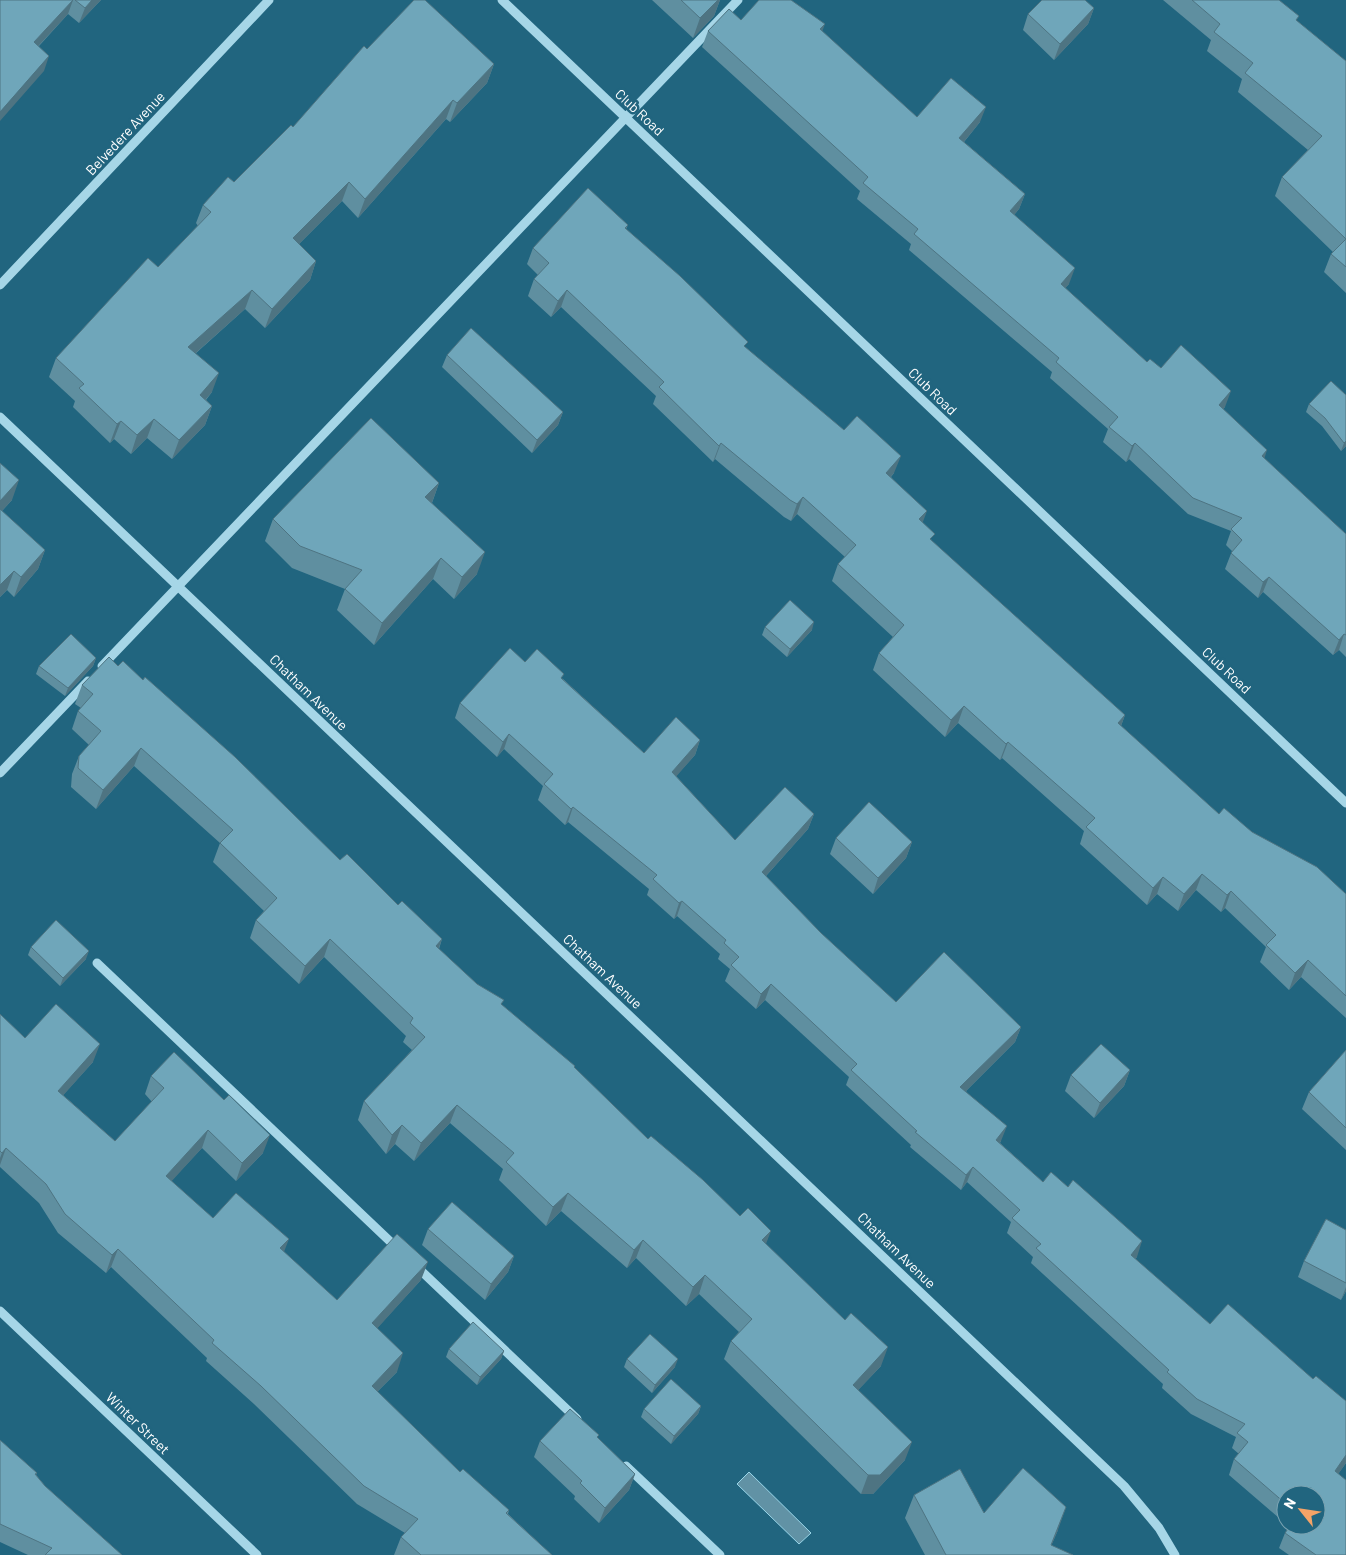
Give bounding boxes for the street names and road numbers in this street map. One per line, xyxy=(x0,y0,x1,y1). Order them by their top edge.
street label: Club Road xyxy=(612,85,668,139)
street label: Belvedere Avenue xyxy=(82,88,168,178)
street label: Club Road xyxy=(905,364,961,418)
street label: Club Road xyxy=(1199,643,1255,697)
street label: Chatham Avenue xyxy=(266,651,352,733)
street label: Chatham Avenue xyxy=(560,930,646,1012)
street label: Chatham Avenue xyxy=(854,1209,940,1291)
street label: Winter Street xyxy=(103,1388,173,1458)

